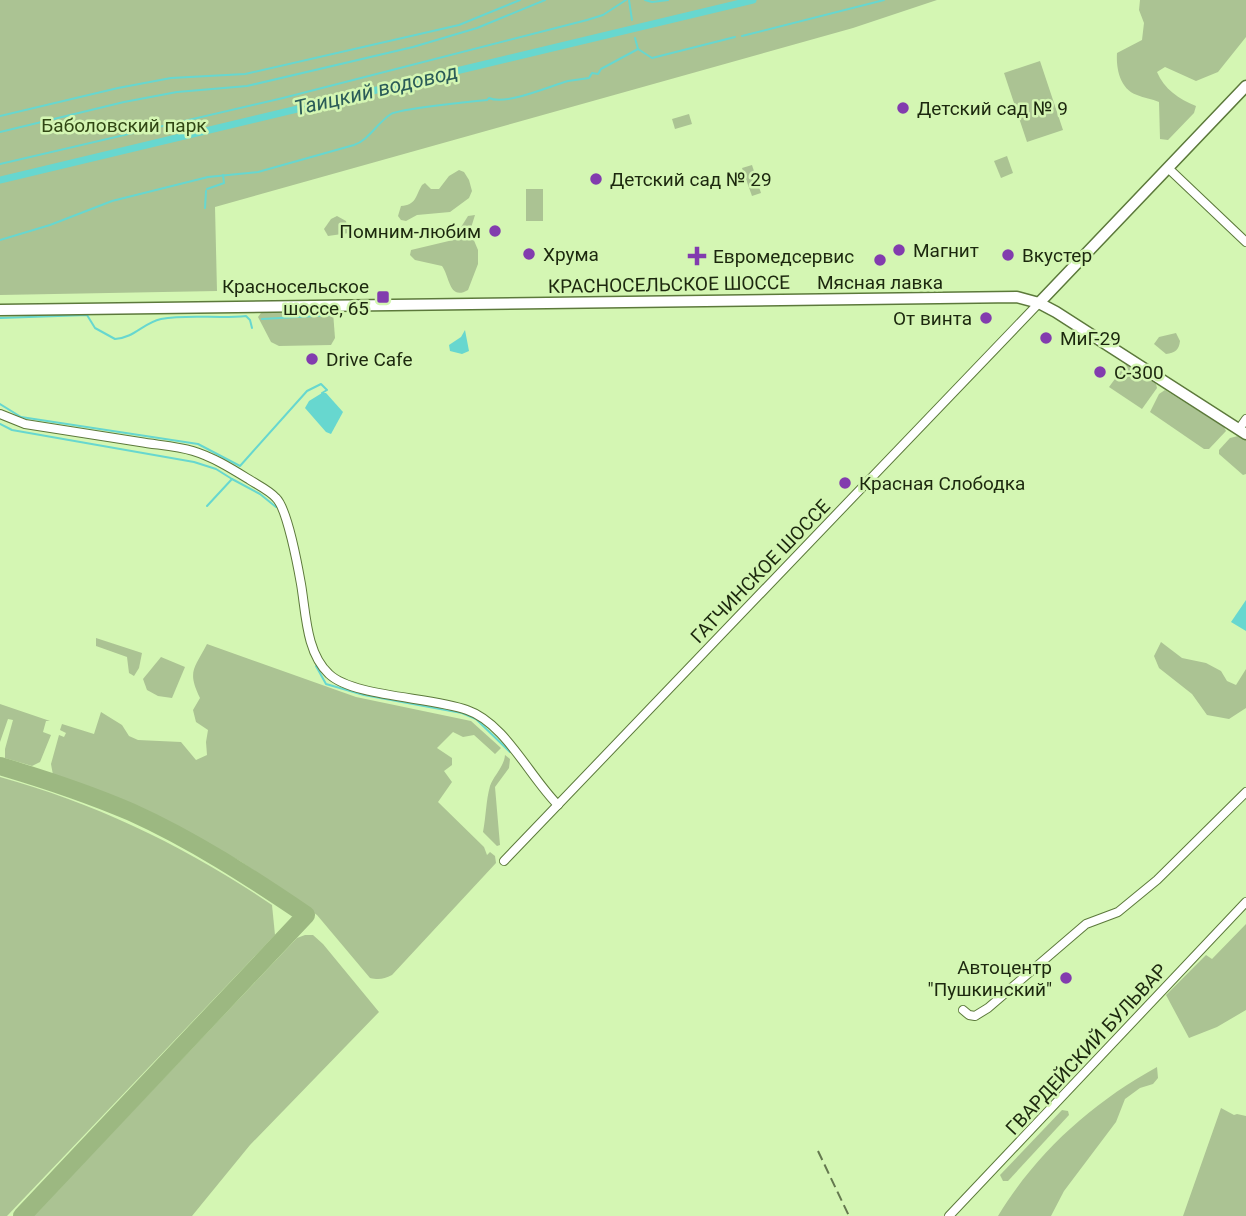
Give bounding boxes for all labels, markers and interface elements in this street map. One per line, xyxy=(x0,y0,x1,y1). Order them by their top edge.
water label: Таицкий водовод xyxy=(292,60,460,120)
place label: Детский сад № 9 xyxy=(917,97,1068,120)
marker: Детский сад № 9 xyxy=(895,100,911,116)
park label: Баболовский парк xyxy=(41,114,207,137)
place label: Детский сад № 29 xyxy=(610,168,772,191)
marker: Детский сад № 29 xyxy=(588,171,604,187)
place label: Помним-любим xyxy=(339,220,481,243)
marker: Помним-любим xyxy=(487,223,503,239)
place label: Магнит xyxy=(913,239,979,262)
marker: Магнит xyxy=(891,242,907,258)
place label: Хрума xyxy=(543,243,599,266)
place label: Вкустер xyxy=(1022,244,1092,267)
place label: Евромедсервис xyxy=(713,245,854,268)
marker: Хрума xyxy=(521,246,537,262)
marker: Евромедсервис xyxy=(687,246,707,266)
marker: Вкустер xyxy=(1000,247,1016,263)
marker: Мясная лавка xyxy=(872,252,888,268)
street label: КРАСНОСЕЛЬСКОЕ ШОССЕ xyxy=(548,271,790,298)
place label: Мясная лавка xyxy=(817,271,943,294)
place label: Красносельское шоссе, 65 xyxy=(222,275,369,320)
marker: Красносельское шоссе, 65 xyxy=(375,289,391,305)
place label: От винта xyxy=(893,307,972,330)
marker: От винта xyxy=(978,310,994,326)
place label: МиГ-29 xyxy=(1060,327,1121,350)
marker: МиГ-29 xyxy=(1038,330,1054,346)
place label: Drive Cafe xyxy=(326,348,413,371)
marker: Drive Cafe xyxy=(304,351,320,367)
place label: С-300 xyxy=(1114,361,1164,384)
marker: С-300 xyxy=(1092,364,1108,380)
place label: Красная Слободка xyxy=(859,472,1025,495)
marker: Красная Слободка xyxy=(837,475,853,491)
street label: ГАТЧИНСКОЕ ШОССЕ xyxy=(686,495,835,648)
place label: Автоцентр "Пушкинский" xyxy=(928,956,1052,1001)
street label: ГВАРДЕЙСКИЙ БУЛЬВАР xyxy=(1001,959,1172,1140)
marker: Автоцентр "Пушкинский" xyxy=(1058,970,1074,986)

